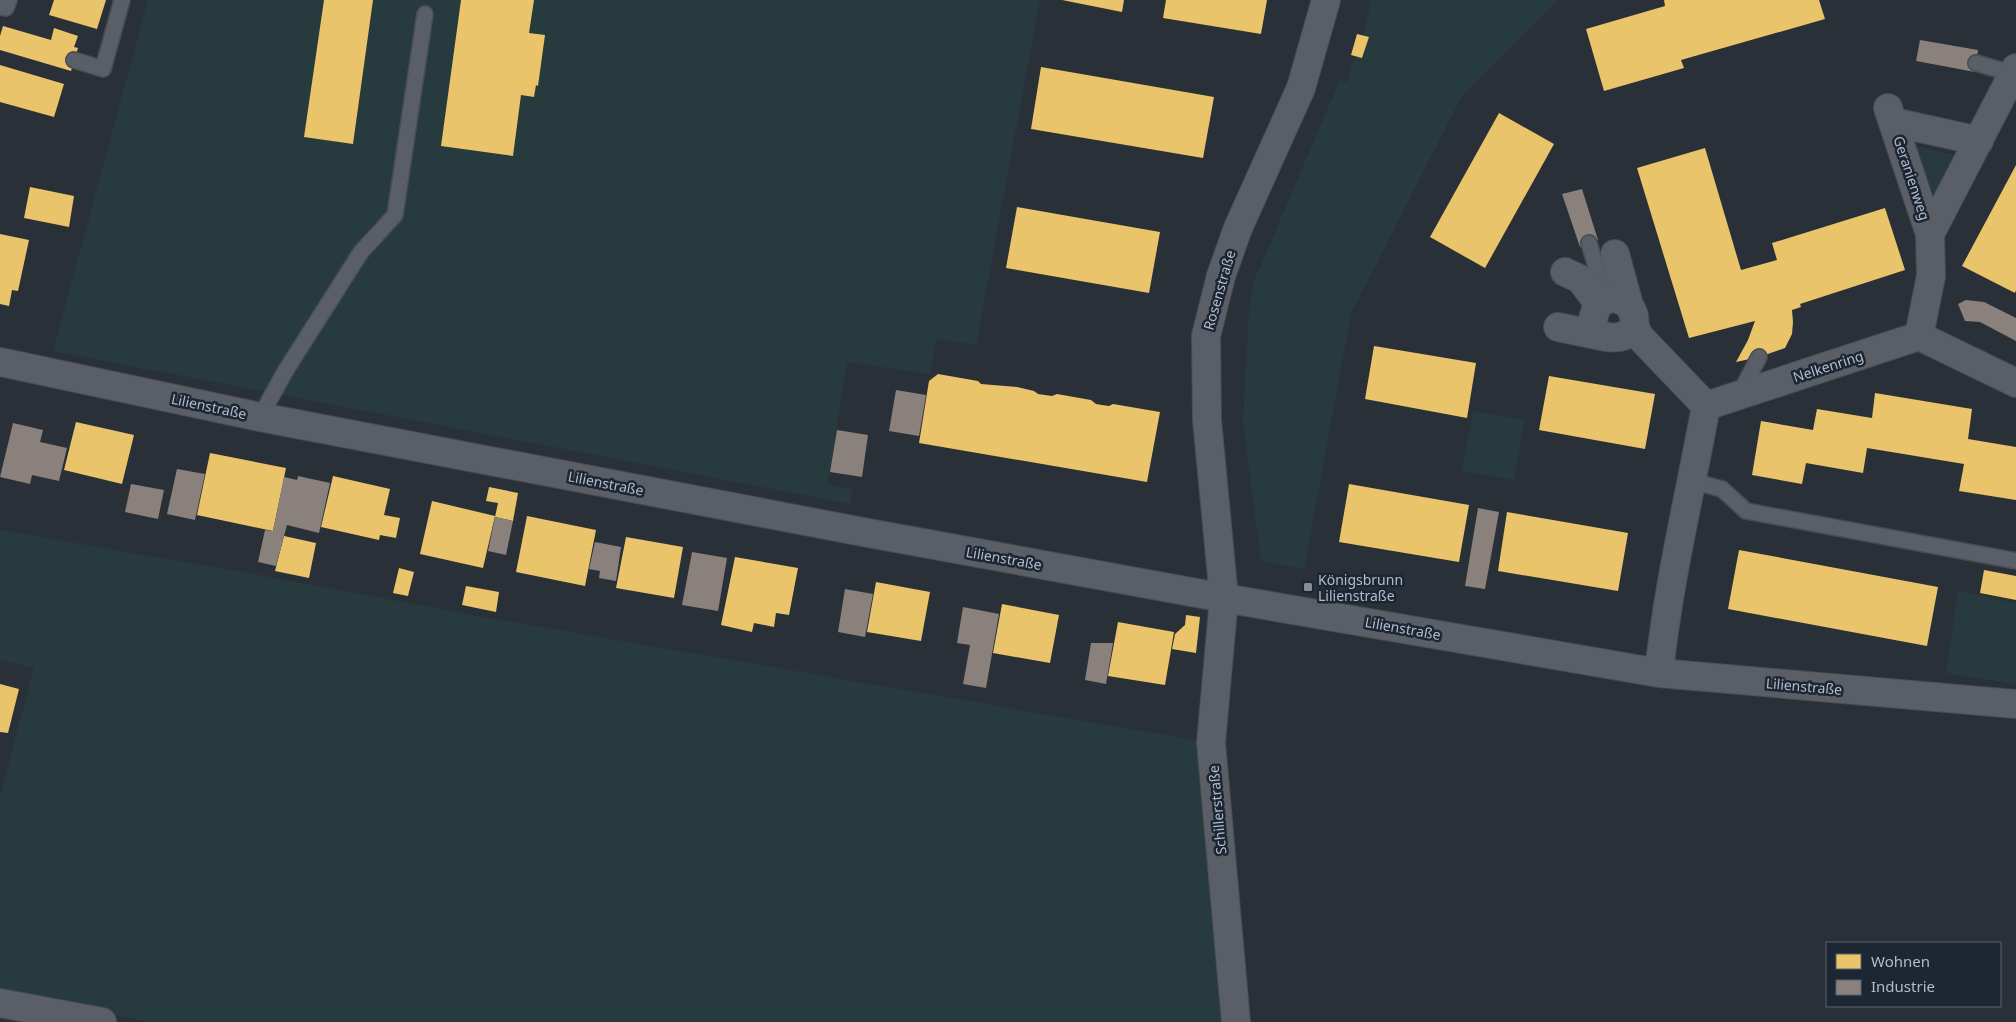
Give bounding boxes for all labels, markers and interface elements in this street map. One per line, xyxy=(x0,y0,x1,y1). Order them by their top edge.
street label: Geranienweg xyxy=(1889,133,1935,223)
street label: Rosenstraße xyxy=(1199,248,1239,332)
street label: Nelkenring xyxy=(1790,346,1866,386)
street label: Lilienstraße xyxy=(170,389,249,423)
street label: Lilienstraße xyxy=(567,466,645,500)
street label: Lilienstraße xyxy=(965,542,1043,574)
place label: Königsbrunn Lilienstraße xyxy=(1318,570,1403,605)
marker: Königsbrunn Lilienstraße xyxy=(1302,581,1314,593)
street label: Lilienstraße xyxy=(1364,612,1442,644)
street label: Lilienstraße xyxy=(1765,673,1843,699)
street label: Schillerstraße xyxy=(1204,765,1230,855)
legend xyxy=(1826,942,2001,1007)
text: Wohnen xyxy=(1871,951,1930,971)
text: Industrie xyxy=(1871,976,1935,996)

